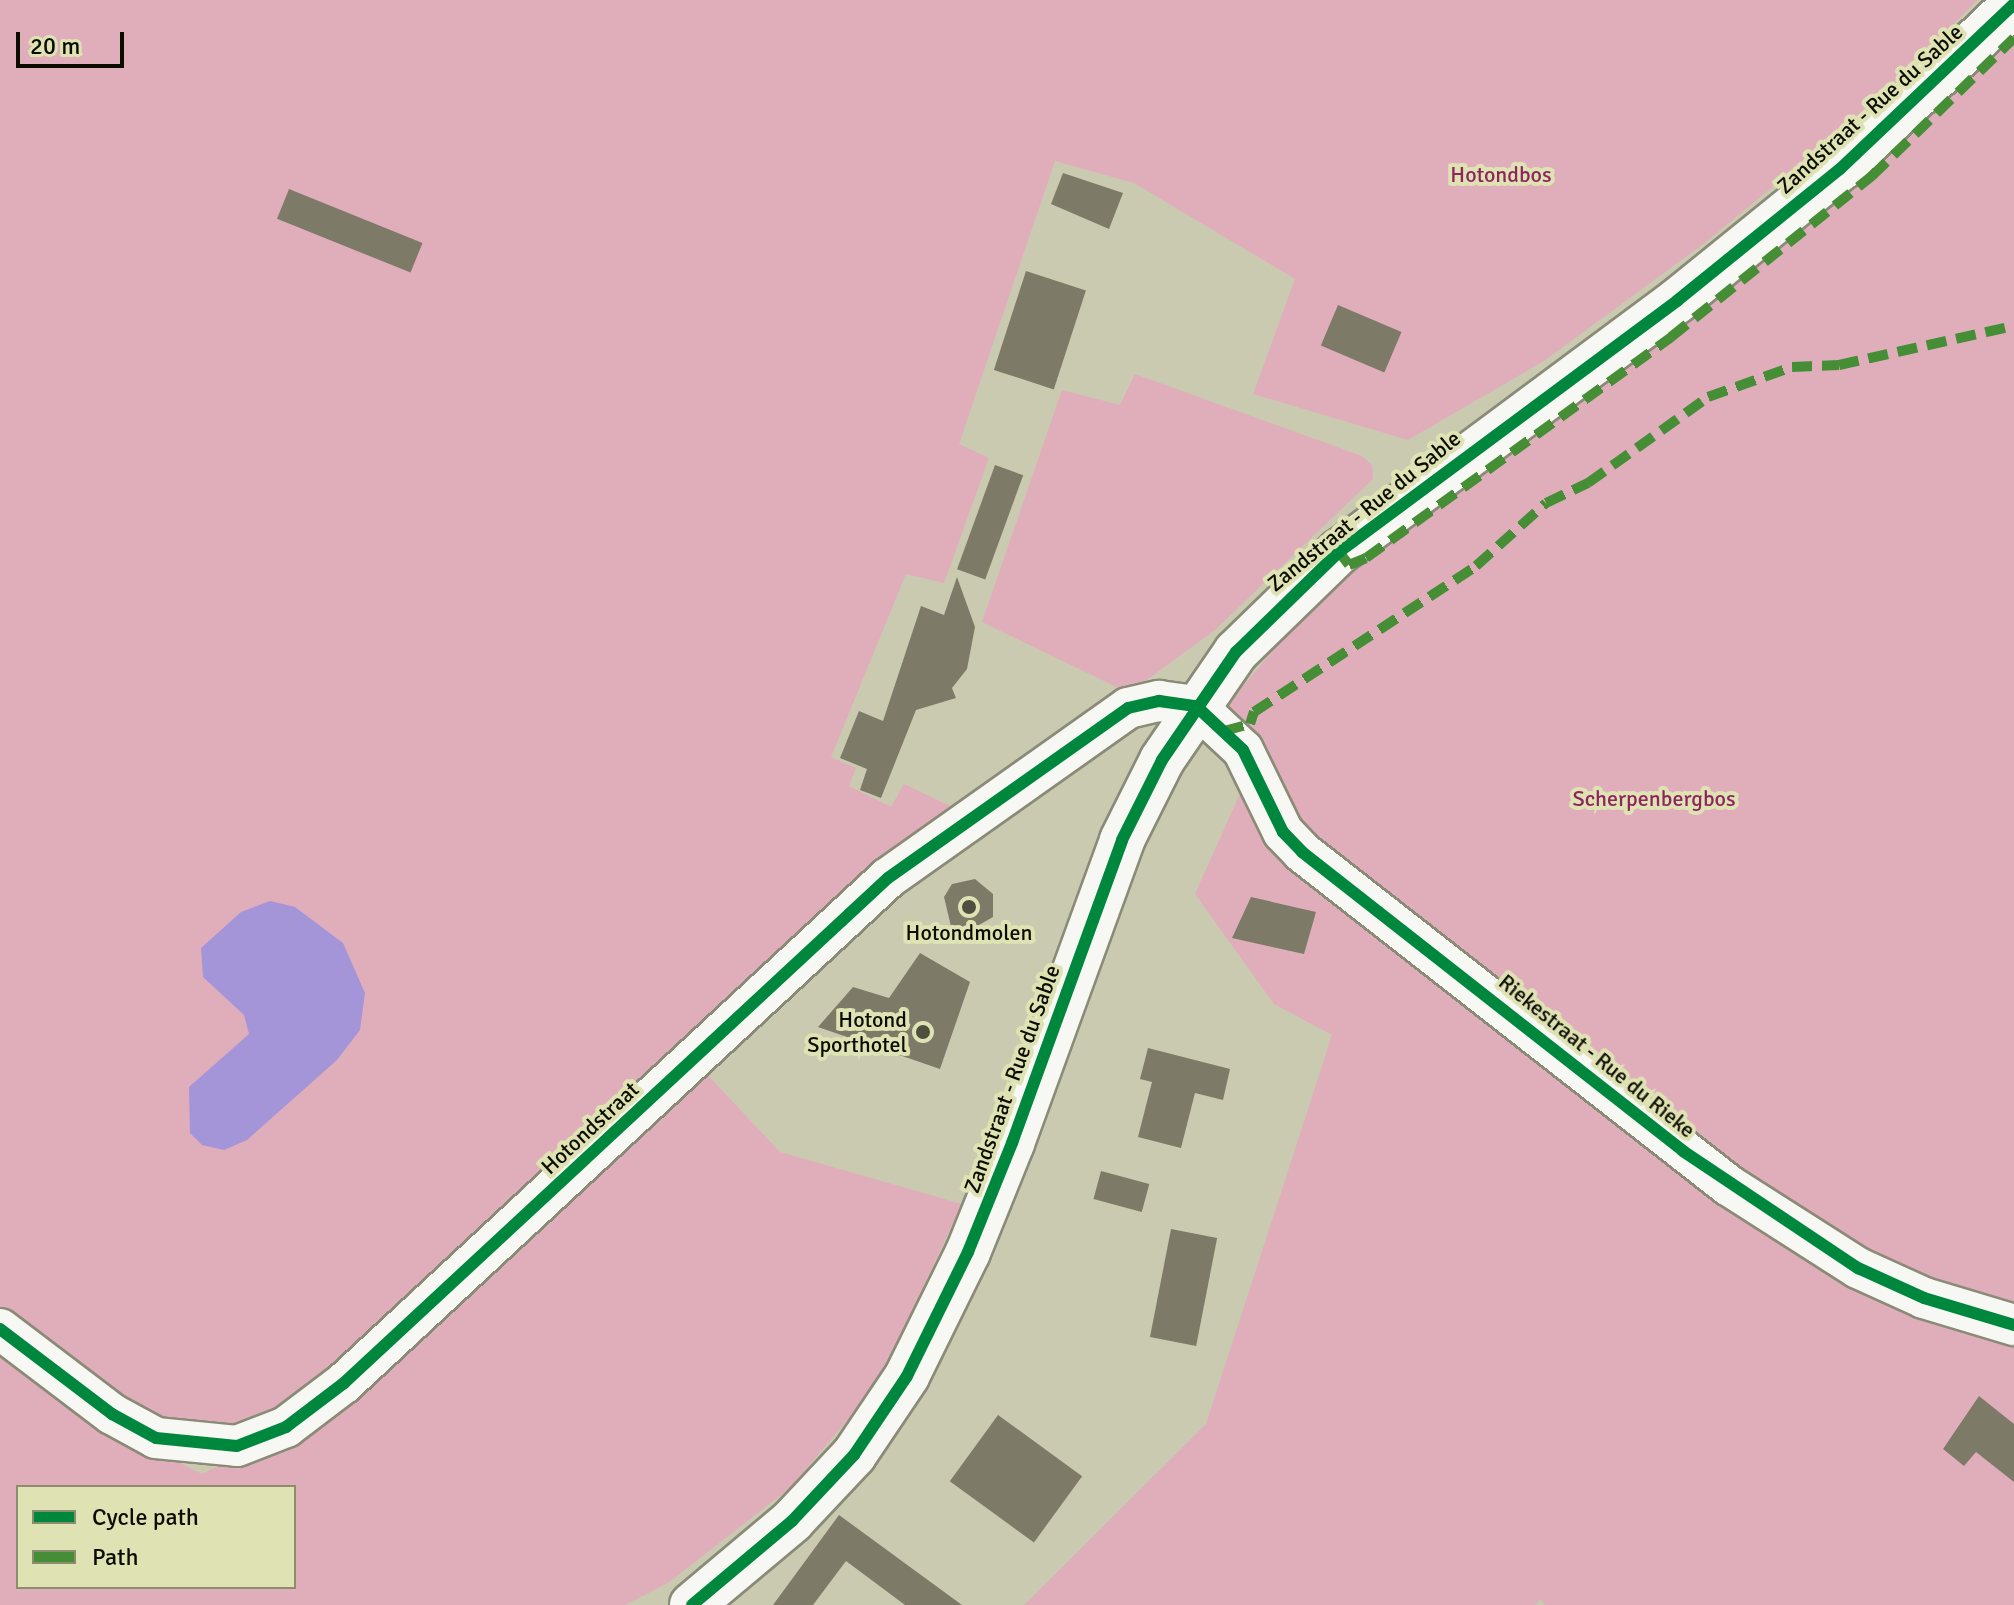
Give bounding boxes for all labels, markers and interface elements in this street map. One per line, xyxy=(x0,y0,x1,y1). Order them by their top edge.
scale bar xyxy=(20,16,128,66)
street label: Zandstraat - Rue du Sable xyxy=(1772,19,1968,199)
text: 20 m xyxy=(30,31,80,61)
park label: Hotondbos xyxy=(1450,162,1552,188)
street label: Zandstraat - Rue du Sable xyxy=(1262,425,1466,597)
park label: Scherpenbergbos xyxy=(1572,786,1736,812)
marker: Hotondmolen xyxy=(960,898,978,916)
place label: Hotondmolen xyxy=(906,920,1032,946)
street label: Zandstraat - Rue du Sable xyxy=(958,961,1066,1197)
street label: Riekestraat - Rue du Rieke xyxy=(1493,969,1701,1143)
place label: Hotond Sporthotel xyxy=(807,1006,907,1058)
marker: Hotond Sporthotel xyxy=(914,1023,932,1041)
street label: Hotondstraat xyxy=(536,1076,644,1180)
legend xyxy=(16,1485,296,1589)
text: Cycle path xyxy=(92,1502,199,1532)
text: Path xyxy=(92,1542,138,1572)

